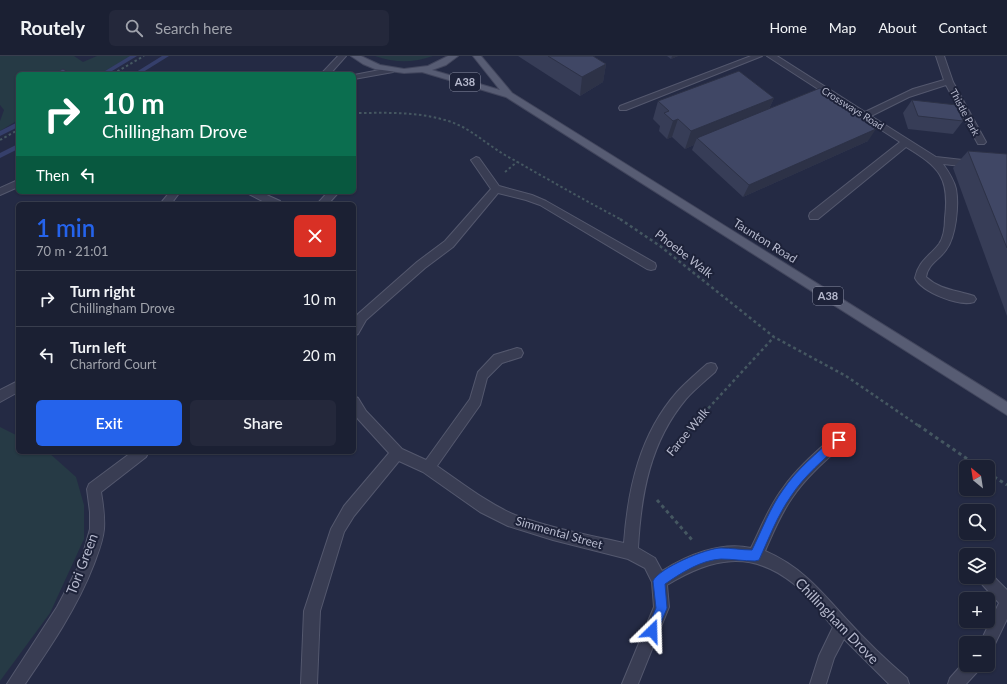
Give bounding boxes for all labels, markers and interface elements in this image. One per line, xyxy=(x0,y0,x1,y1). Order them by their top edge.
search box xyxy=(109,10,389,46)
text: Routely xyxy=(20,16,85,39)
icon: search xyxy=(123,17,145,39)
text: Search here xyxy=(155,19,232,37)
text: Home xyxy=(769,19,807,36)
text: Map xyxy=(829,19,856,36)
text: About xyxy=(878,19,916,36)
text: Contact xyxy=(938,19,987,36)
road number: A38 xyxy=(450,73,480,91)
street label: Crossways Road xyxy=(820,84,886,132)
text: 10 m xyxy=(102,86,165,120)
street label: Thistle Park xyxy=(948,86,983,138)
icon: right xyxy=(36,88,88,140)
text: Chillingham Drove xyxy=(102,120,247,142)
icon: left xyxy=(77,164,99,186)
text: Then xyxy=(36,166,69,184)
text: 1 min xyxy=(36,213,95,242)
button: close xyxy=(294,215,336,257)
street label: Taunton Road xyxy=(731,215,800,266)
street label: Phoebe Walk xyxy=(652,226,717,281)
text: 70 m · 21:01 xyxy=(36,243,109,259)
text: Turn right xyxy=(70,282,135,300)
road number: A38 xyxy=(813,287,843,305)
icon: right xyxy=(36,288,58,310)
text: 10 m xyxy=(302,290,336,308)
text: Chillingham Drove xyxy=(70,300,175,316)
text: Turn left xyxy=(70,338,126,356)
icon: left xyxy=(36,344,58,366)
text: 20 m xyxy=(302,346,336,364)
text: Charford Court xyxy=(70,356,157,372)
button: Exit xyxy=(36,400,182,446)
button: Share xyxy=(190,400,336,446)
street label: Faroe Walk xyxy=(663,404,713,459)
pin xyxy=(822,423,856,457)
icon: arrive xyxy=(828,429,850,451)
north arrow xyxy=(959,460,995,496)
map controls xyxy=(959,460,995,672)
button: search xyxy=(959,504,995,540)
street label: Simmental Street xyxy=(514,513,605,552)
street label: Tori Green xyxy=(62,531,101,597)
button: layers xyxy=(959,548,995,584)
street label: Chillingham Drove xyxy=(792,574,883,667)
button: + xyxy=(959,592,995,628)
position arrow xyxy=(631,610,673,652)
button: − xyxy=(959,636,995,672)

